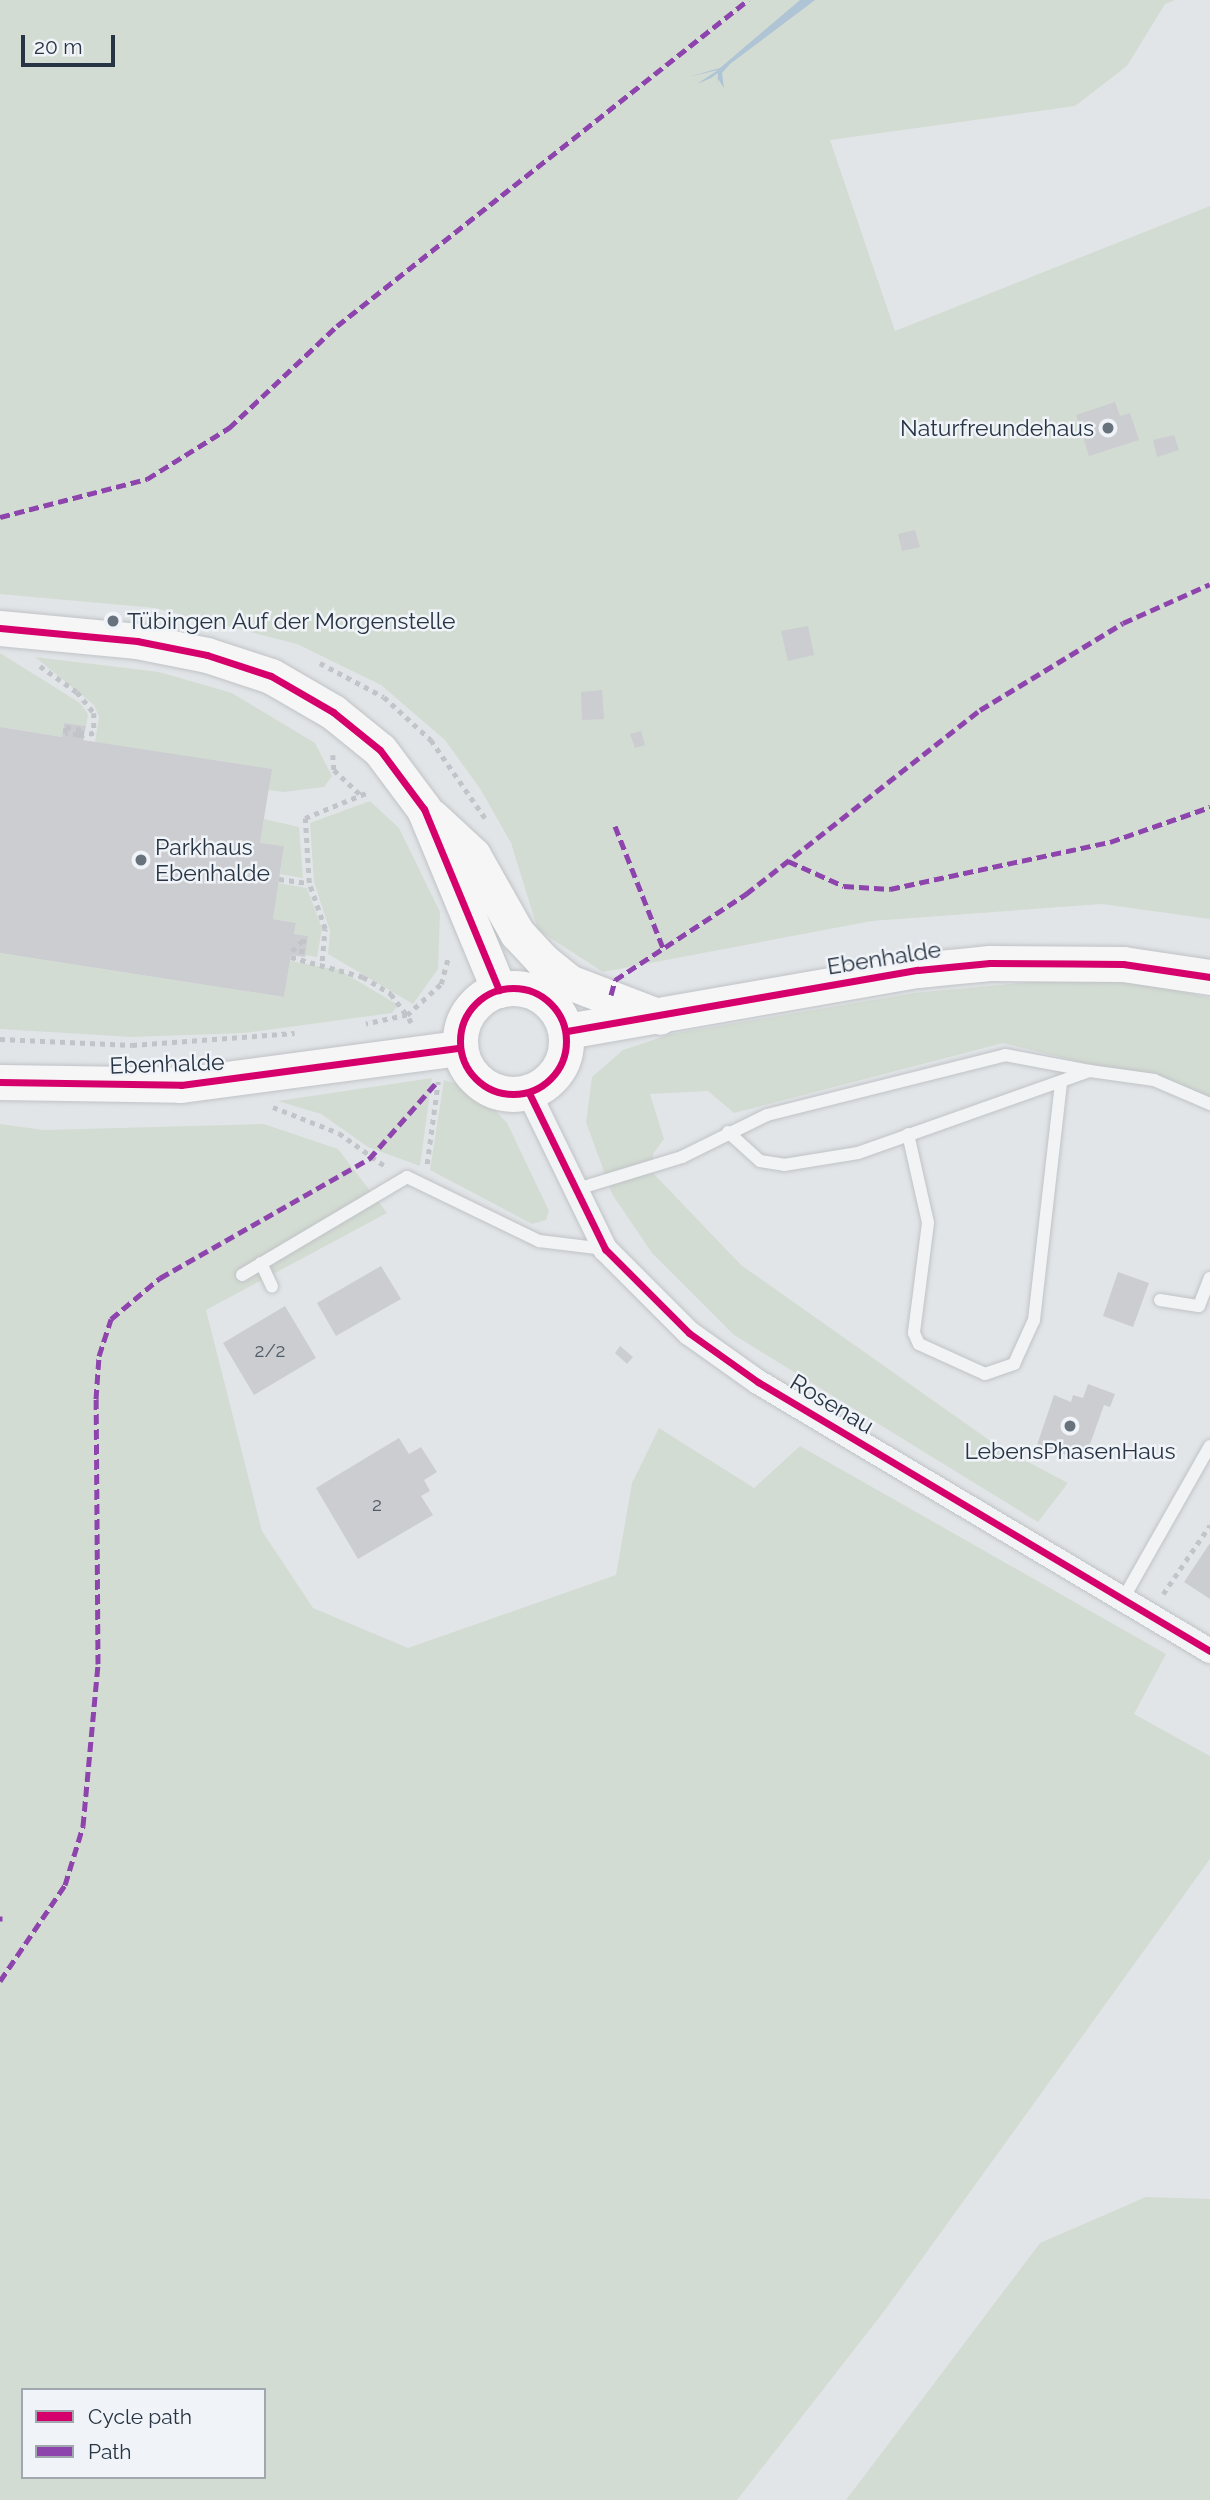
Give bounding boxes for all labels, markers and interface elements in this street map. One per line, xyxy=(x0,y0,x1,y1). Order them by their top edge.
scale bar xyxy=(24,21,119,65)
text: 20 m xyxy=(34,34,82,59)
place label: Naturfreundehaus xyxy=(900,414,1094,442)
marker: Naturfreundehaus xyxy=(1100,420,1116,436)
place label: Tübingen Auf der Morgenstelle xyxy=(127,607,457,635)
marker: Tübingen Auf der Morgenstelle xyxy=(105,613,121,629)
place label: Parkhaus Ebenhalde xyxy=(155,833,270,887)
marker: Parkhaus Ebenhalde xyxy=(133,852,149,868)
street label: Ebenhalde xyxy=(825,935,943,981)
street label: Ebenhalde xyxy=(109,1048,225,1080)
house number: 2/2 xyxy=(255,1340,285,1362)
street label: Rosenau xyxy=(785,1368,879,1440)
marker: LebensPhasenHaus xyxy=(1062,1418,1078,1434)
place label: LebensPhasenHaus xyxy=(964,1437,1176,1465)
house number: 2 xyxy=(372,1494,382,1516)
legend xyxy=(21,2388,266,2479)
text: Cycle path xyxy=(88,2404,192,2429)
text: Path xyxy=(88,2439,132,2464)

